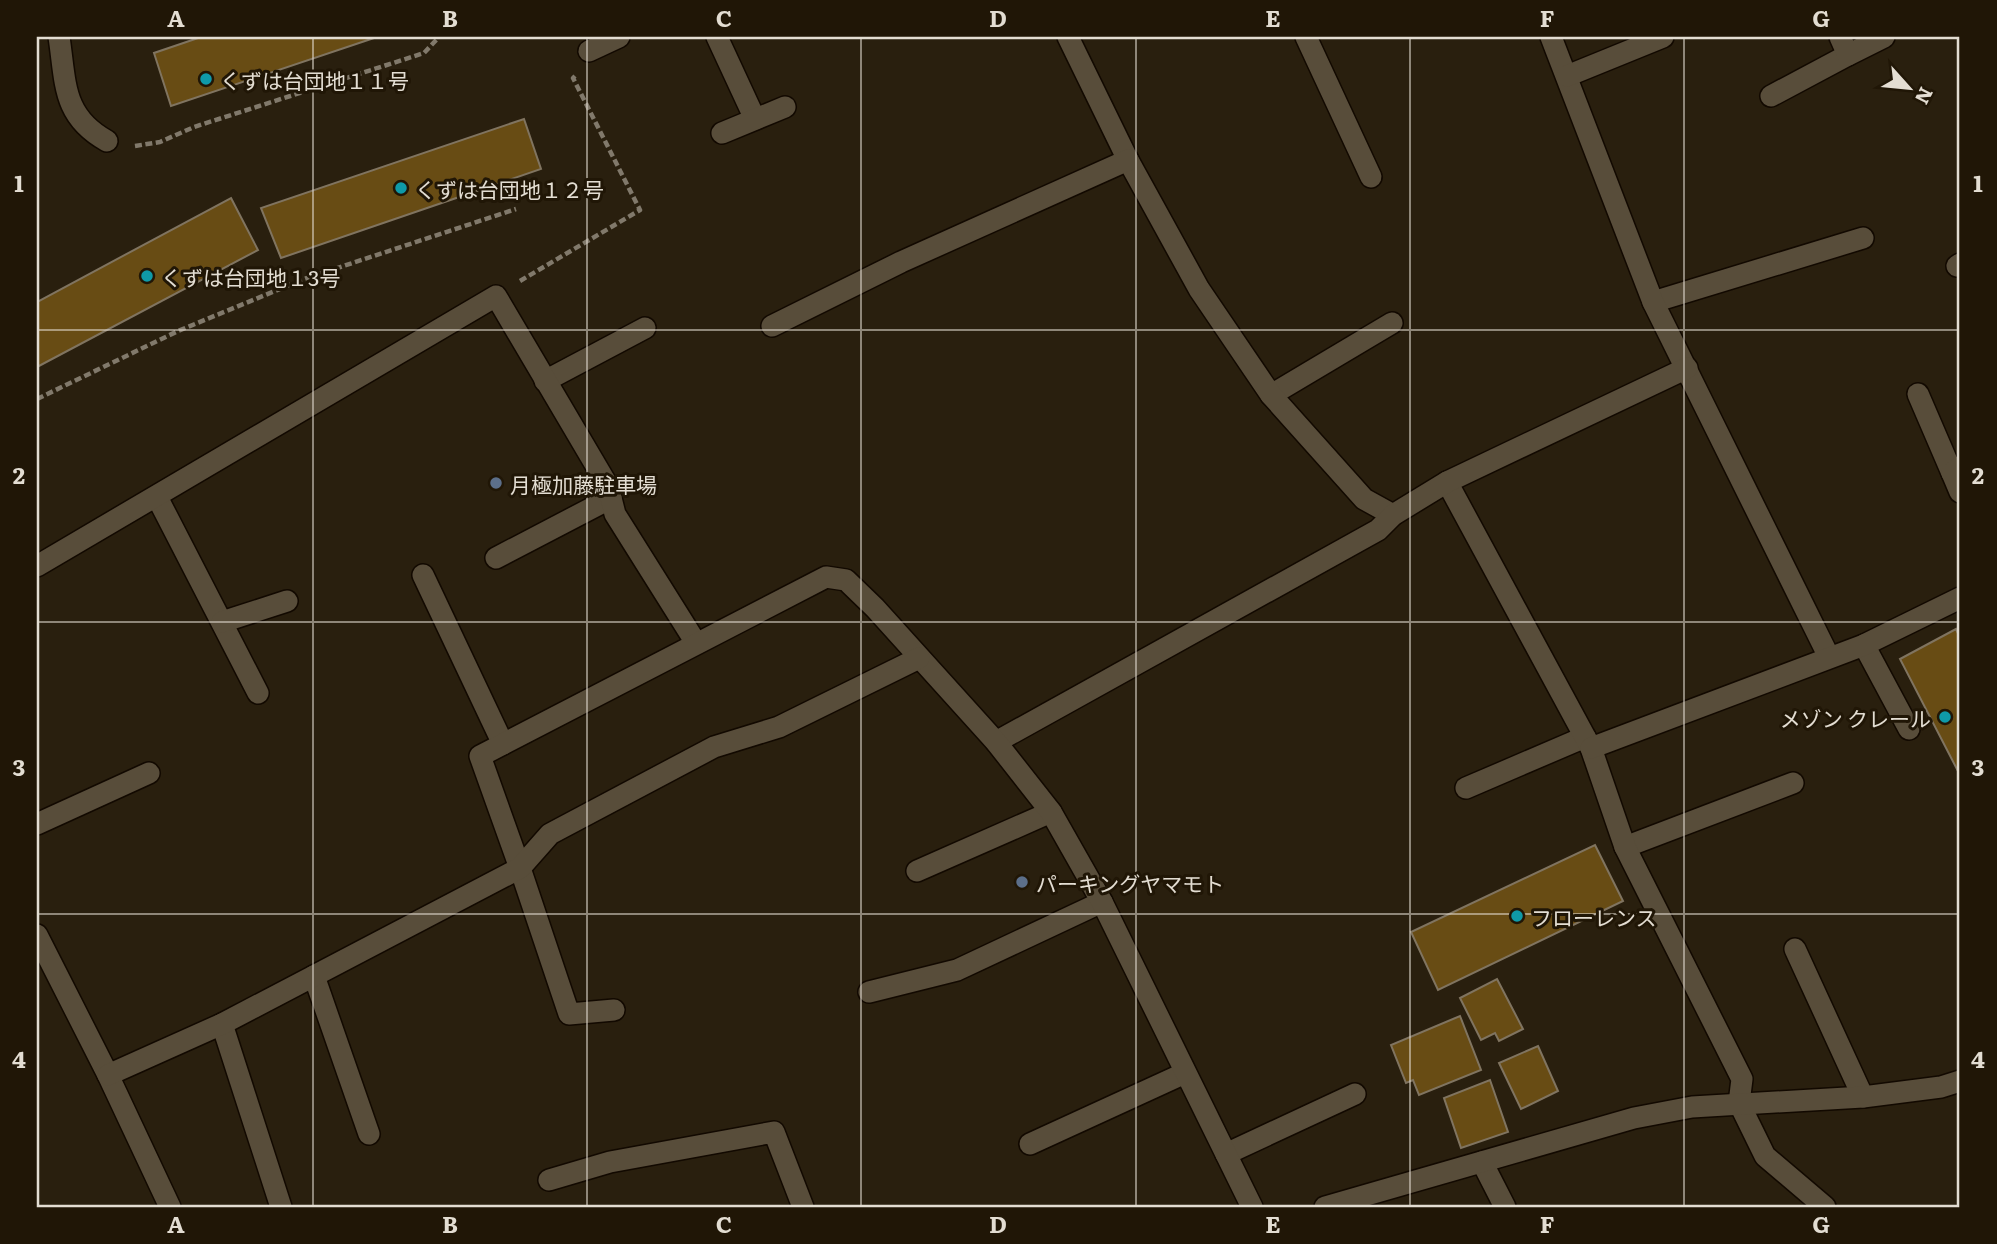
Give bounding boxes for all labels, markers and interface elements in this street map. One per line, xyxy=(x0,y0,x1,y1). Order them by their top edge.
text: A xyxy=(167,0,185,34)
text: B xyxy=(442,0,458,34)
text: C xyxy=(716,0,732,34)
text: D xyxy=(989,0,1007,34)
text: E xyxy=(1265,0,1281,34)
text: F xyxy=(1540,0,1555,34)
text: G xyxy=(1812,0,1830,34)
north arrow xyxy=(1874,52,1944,122)
place label: くずは台団地１１号 xyxy=(220,64,409,95)
marker: くずは台団地１１号 xyxy=(198,71,214,87)
text: N xyxy=(1909,83,1941,110)
text: 1 xyxy=(14,165,24,199)
text: 1 xyxy=(1973,165,1983,199)
place label: くずは台団地１２号 xyxy=(415,173,604,204)
marker: くずは台団地１２号 xyxy=(393,180,409,196)
place label: くずは台団地１3号 xyxy=(161,261,340,292)
marker: くずは台団地１3号 xyxy=(139,268,155,284)
text: 2 xyxy=(13,457,25,491)
text: 2 xyxy=(1972,457,1984,491)
place label: 月極加藤駐車場 xyxy=(510,468,657,499)
marker: 月極加藤駐車場 xyxy=(488,475,504,491)
place label: メゾン クレール xyxy=(1780,702,1931,733)
marker: メゾン クレール xyxy=(1937,709,1953,725)
text: 3 xyxy=(13,749,25,783)
text: 3 xyxy=(1972,749,1984,783)
place label: パーキングヤマモト xyxy=(1036,867,1224,898)
marker: パーキングヤマモト xyxy=(1014,874,1030,890)
place label: フローレンス xyxy=(1531,901,1657,932)
marker: フローレンス xyxy=(1509,908,1525,924)
text: 4 xyxy=(12,1041,26,1075)
text: 4 xyxy=(1971,1041,1985,1075)
text: A xyxy=(167,1206,185,1240)
text: B xyxy=(442,1206,458,1240)
text: C xyxy=(716,1206,732,1240)
text: D xyxy=(989,1206,1007,1240)
text: E xyxy=(1265,1206,1281,1240)
text: F xyxy=(1540,1206,1555,1240)
text: G xyxy=(1812,1206,1830,1240)

